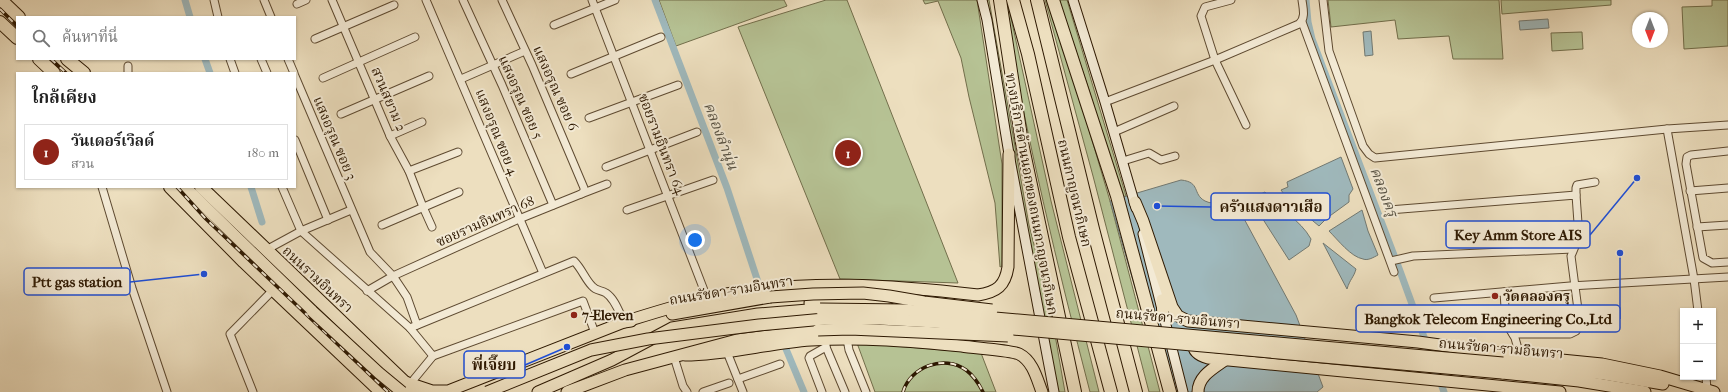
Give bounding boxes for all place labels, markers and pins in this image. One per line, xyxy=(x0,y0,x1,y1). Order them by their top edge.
pin: 1 xyxy=(835,138,861,168)
callout: ครัวแสงดาวเสือ xyxy=(1211,193,1330,220)
callout: Key Amm Store AIS xyxy=(1446,221,1590,248)
callout: Ptt gas station xyxy=(24,268,130,295)
place label: วัดคลองครุ xyxy=(1503,288,1570,305)
marker: วัดคลองครุ xyxy=(1490,291,1500,301)
callout: Bangkok Telecom Engineering Co.,Ltd xyxy=(1356,305,1620,332)
place label: 7-Eleven xyxy=(581,307,634,324)
marker: 7-Eleven xyxy=(569,310,579,320)
callout: พี่เจี๊ยบ xyxy=(464,351,525,378)

